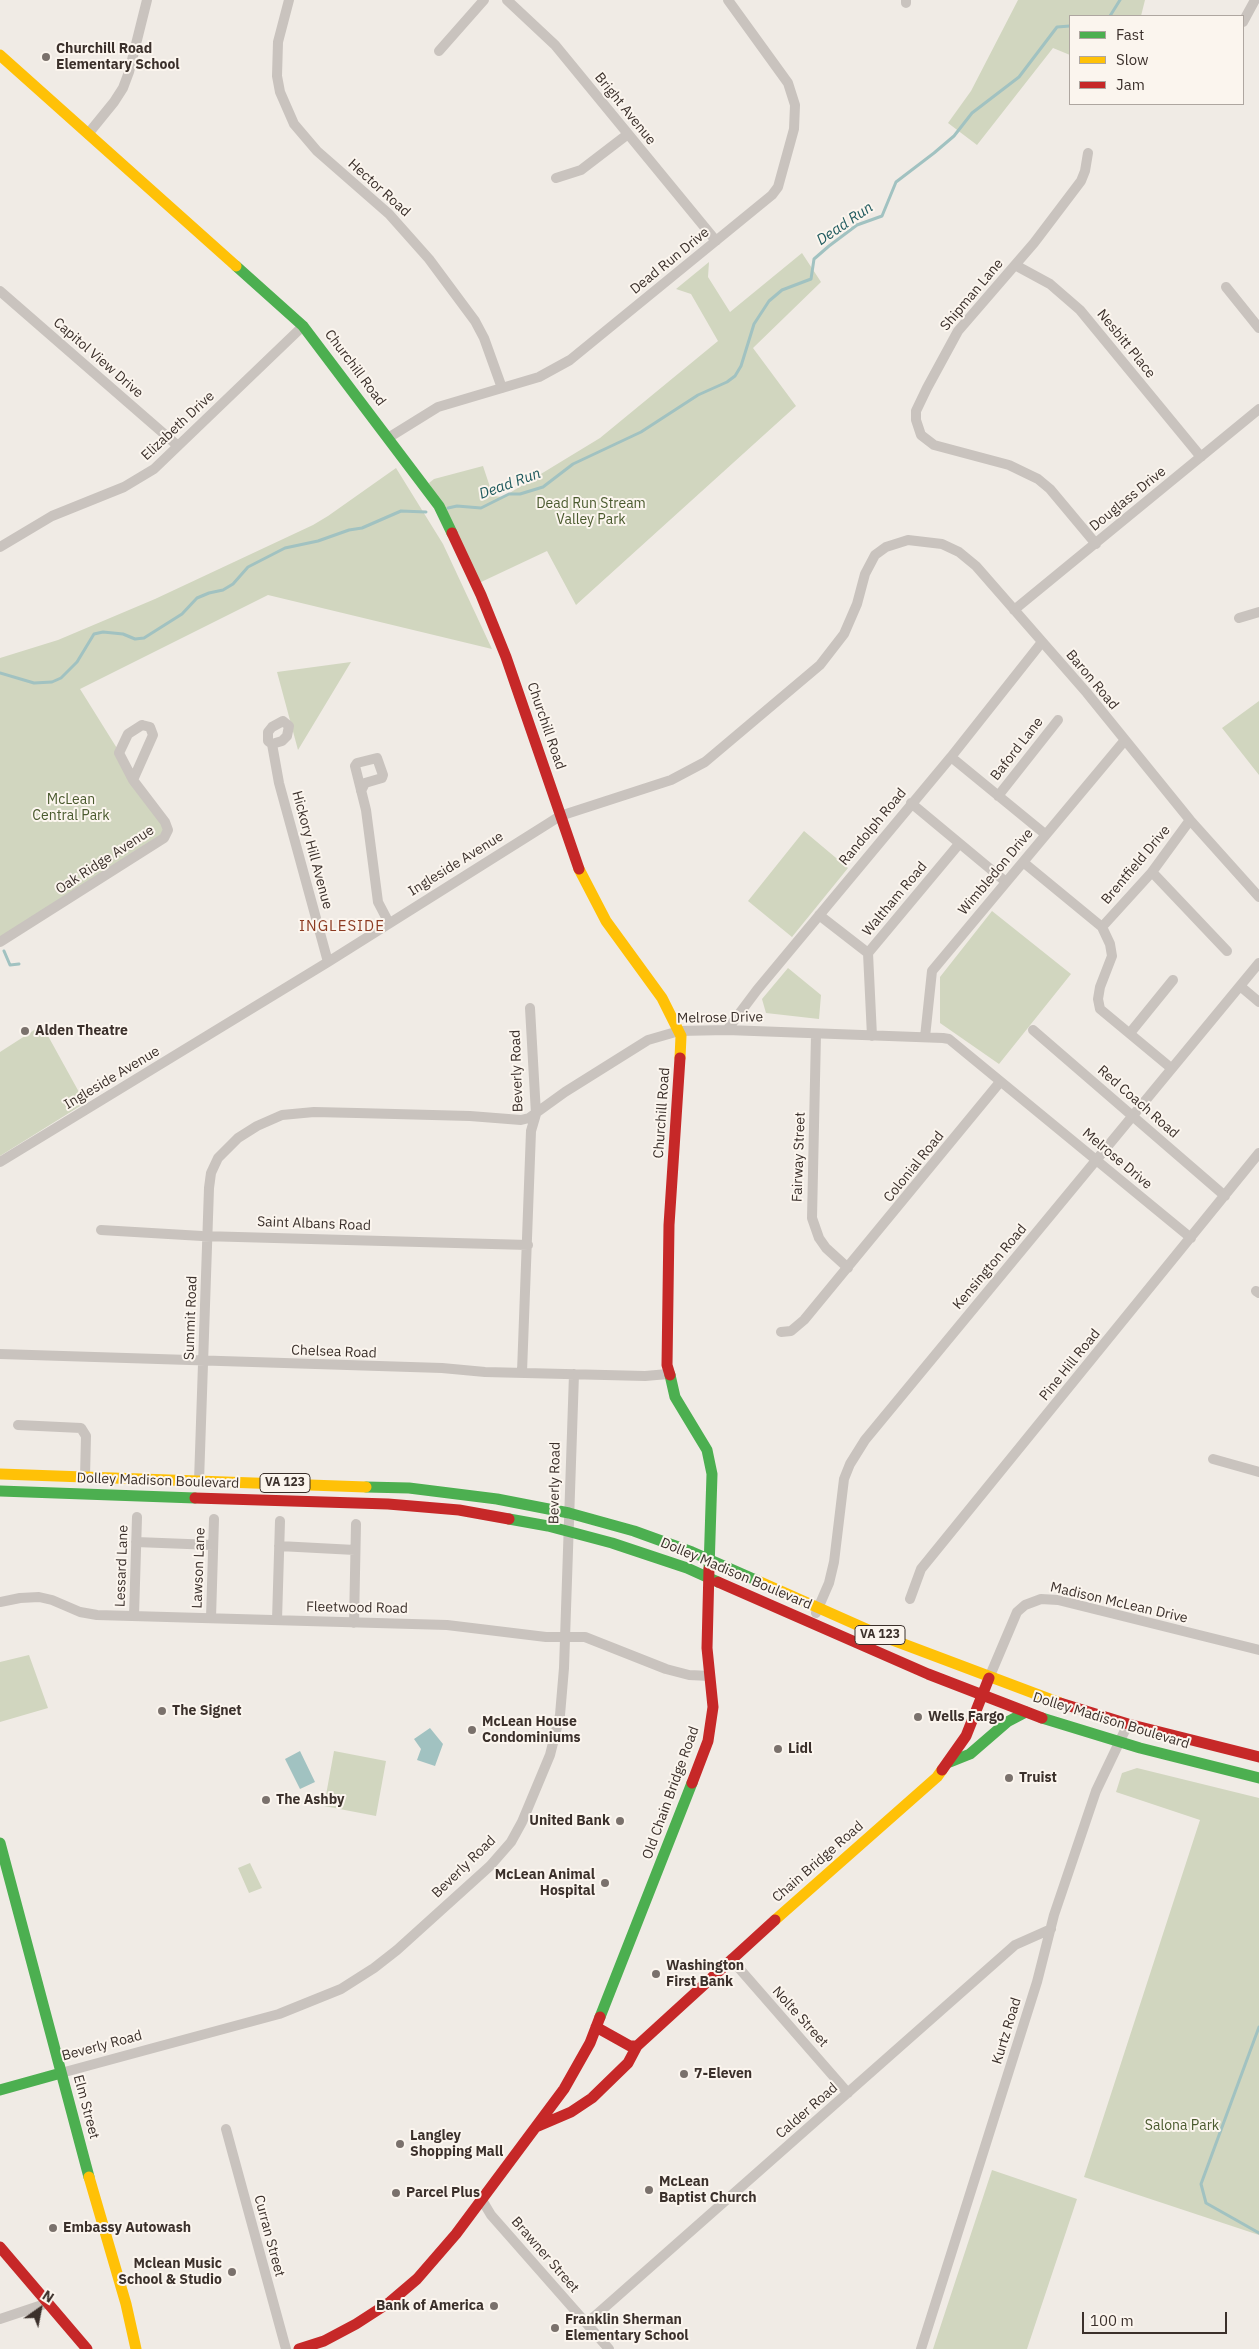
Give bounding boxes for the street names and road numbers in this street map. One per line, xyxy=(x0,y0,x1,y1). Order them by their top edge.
street label: Bright Avenue xyxy=(591,69,659,149)
street label: Hector Road xyxy=(344,156,414,220)
street label: Dead Run Drive xyxy=(627,224,713,298)
street label: Shipman Lane xyxy=(937,256,1007,334)
street label: Nesbitt Place xyxy=(1093,306,1159,382)
street label: Capitol View Drive xyxy=(50,314,146,402)
street label: Churchill Road xyxy=(321,327,389,409)
street label: Elizabeth Drive xyxy=(138,388,218,464)
street label: Douglass Drive xyxy=(1086,463,1170,535)
street label: Baron Road xyxy=(1062,647,1122,713)
street label: Churchill Road xyxy=(523,680,569,772)
street label: Baford Lane xyxy=(987,714,1047,784)
street label: Randolph Road xyxy=(836,785,910,869)
street label: Hickory Hill Avenue xyxy=(288,789,336,911)
street label: Oak Ridge Avenue xyxy=(53,822,157,898)
street label: Brentfield Drive xyxy=(1098,822,1174,908)
street label: Wimbledon Drive xyxy=(955,825,1037,919)
street label: Ingleside Avenue xyxy=(405,828,507,900)
street label: Waltham Road xyxy=(859,859,931,939)
street label: Melrose Drive xyxy=(677,1009,763,1027)
street label: Beverly Road xyxy=(507,1030,527,1112)
street label: Ingleside Avenue xyxy=(61,1043,163,1113)
street label: Red Coach Road xyxy=(1094,1062,1182,1142)
street label: Churchill Road xyxy=(650,1067,674,1159)
street label: Fairway Street xyxy=(789,1112,809,1202)
street label: Melrose Drive xyxy=(1079,1125,1155,1193)
street label: Colonial Road xyxy=(880,1128,948,1206)
street label: Saint Albans Road xyxy=(257,1214,371,1234)
street label: Kensington Road xyxy=(950,1221,1030,1313)
street label: Summit Road xyxy=(181,1276,201,1360)
street label: Pine Hill Road xyxy=(1036,1326,1104,1404)
street label: Chelsea Road xyxy=(291,1342,377,1362)
street label: Beverly Road xyxy=(546,1442,564,1524)
street label: Dolley Madison Boulevard xyxy=(76,1470,240,1492)
road number: VA 123 xyxy=(260,1474,310,1492)
street label: Lessard Lane xyxy=(112,1525,132,1607)
street label: Lawson Lane xyxy=(189,1527,209,1609)
street label: Dolley Madison Boulevard xyxy=(658,1534,814,1614)
street label: Madison McLean Drive xyxy=(1049,1579,1189,1627)
street label: Fleetwood Road xyxy=(306,1599,408,1617)
road number: VA 123 xyxy=(855,1626,905,1644)
street label: Dolley Madison Boulevard xyxy=(1031,1689,1191,1753)
street label: Old Chain Bridge Road xyxy=(639,1724,703,1862)
street label: Chain Bridge Road xyxy=(769,1818,867,1906)
street label: Beverly Road xyxy=(429,1832,499,1902)
street label: Nolte Street xyxy=(768,1983,832,2051)
street label: Kurtz Road xyxy=(989,1996,1025,2066)
street label: Beverly Road xyxy=(60,2027,144,2065)
street label: Elm Street xyxy=(69,2073,103,2141)
street label: Calder Road xyxy=(773,2080,841,2142)
street label: Curran Street xyxy=(250,2193,288,2279)
street label: Brawner Street xyxy=(508,2214,582,2296)

